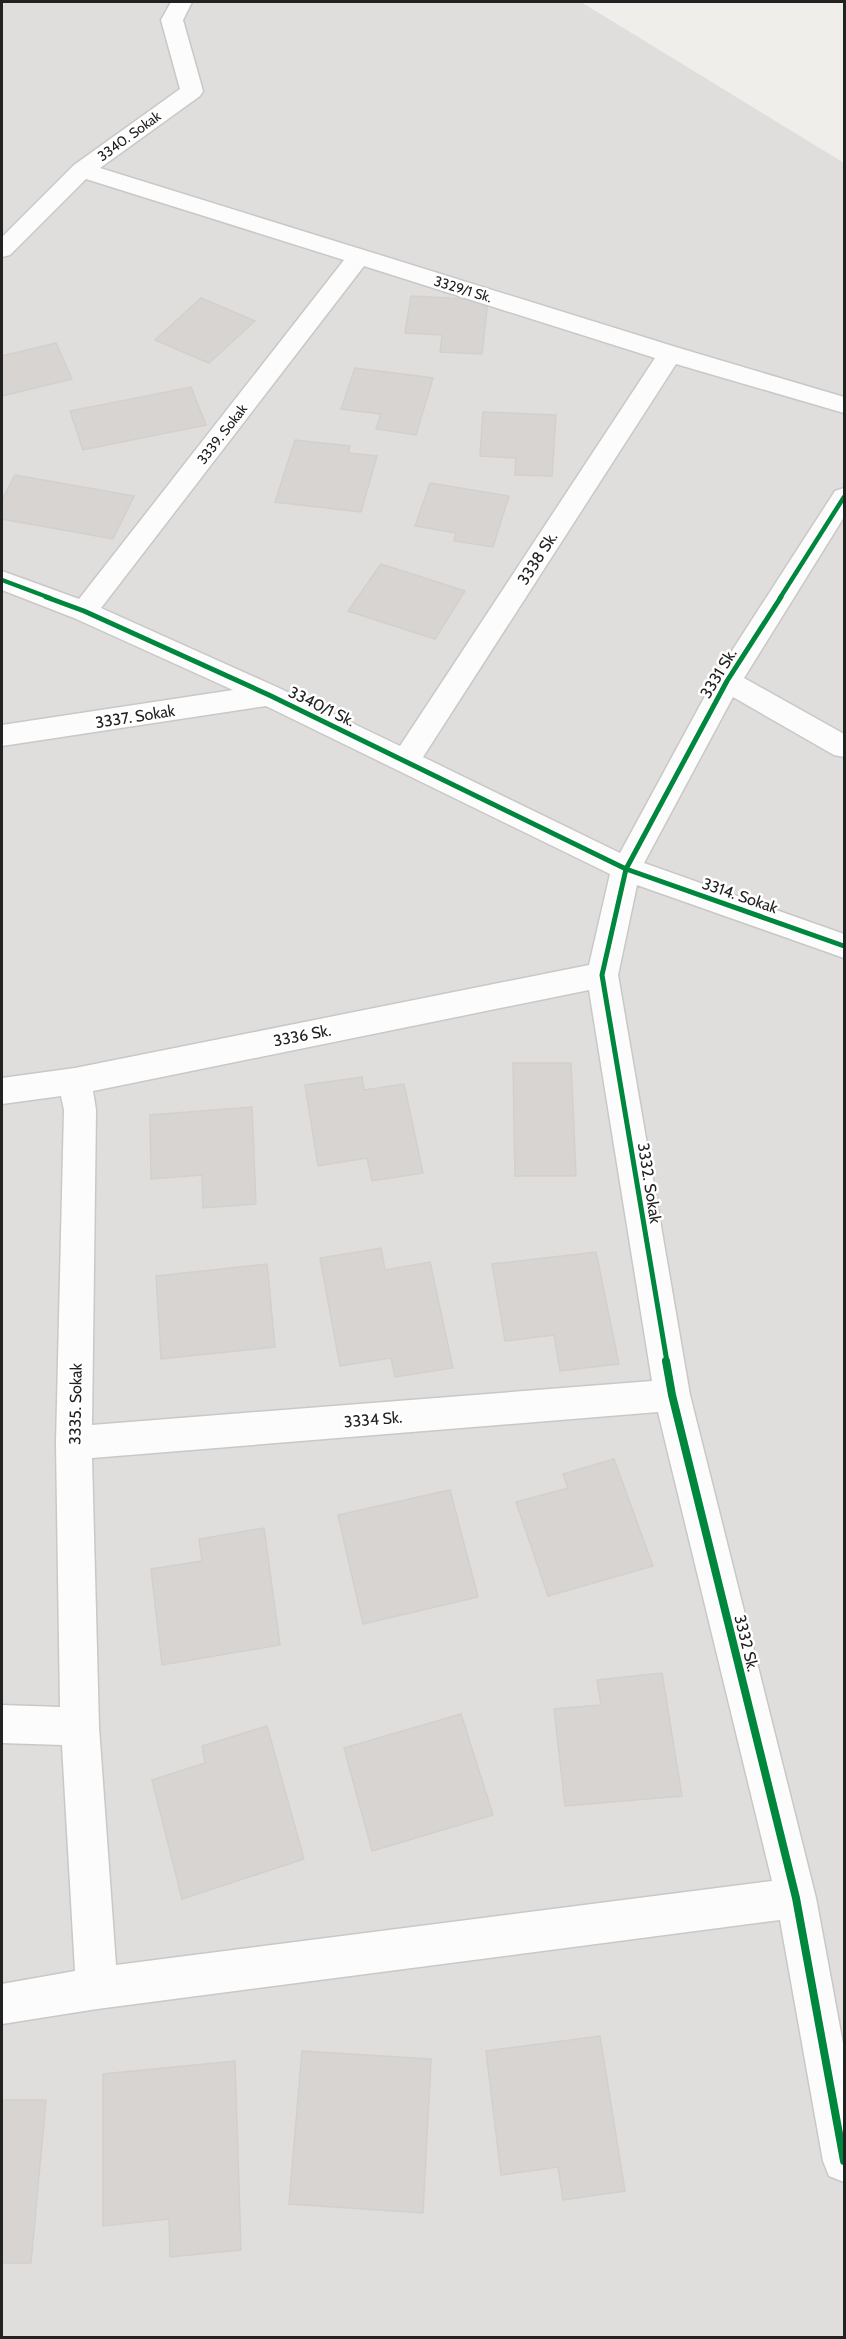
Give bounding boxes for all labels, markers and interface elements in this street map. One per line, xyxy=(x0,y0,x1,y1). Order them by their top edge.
street label: 3340. Sokak xyxy=(94,107,165,165)
street label: 3329/1 Sk. xyxy=(432,272,494,306)
street label: 3339. Sokak xyxy=(193,400,252,468)
street label: 3338 Sk. xyxy=(513,528,561,588)
street label: 3331 Sk. xyxy=(696,645,741,702)
street label: 3340/1 Sk. xyxy=(286,682,358,731)
street label: 3337. Sokak xyxy=(94,701,177,732)
street label: 3314. Sokak xyxy=(700,874,781,918)
street label: 3336 Sk. xyxy=(272,1021,333,1050)
street label: 3332. Sokak xyxy=(634,1141,665,1226)
street label: 3335. Sokak xyxy=(65,1362,86,1445)
street label: 3334 Sk. xyxy=(343,1407,403,1432)
street label: 3332 Sk. xyxy=(730,1613,763,1673)

